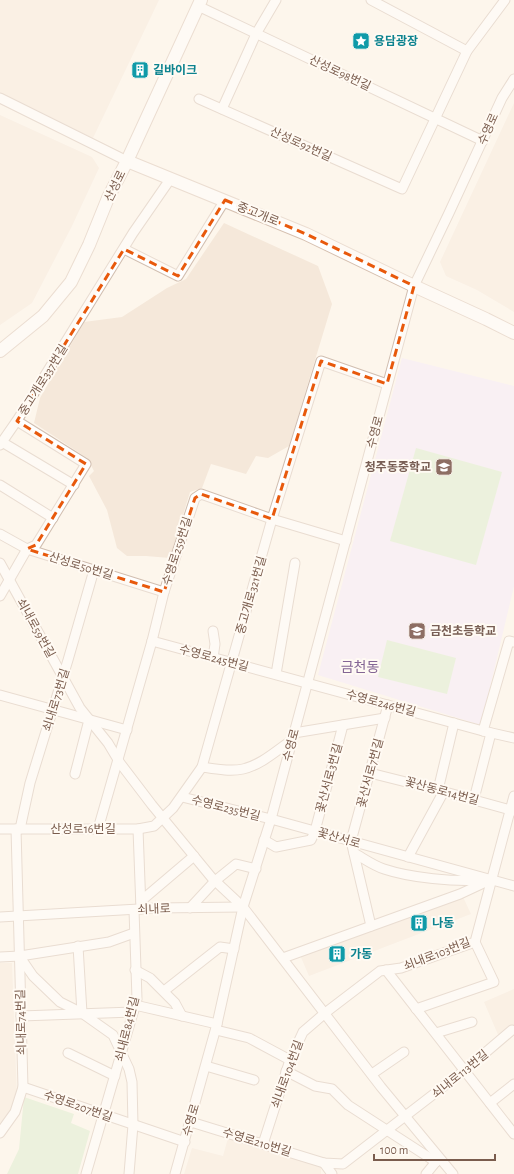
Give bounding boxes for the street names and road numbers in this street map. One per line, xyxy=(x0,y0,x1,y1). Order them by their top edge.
street label: 산성로98번길 xyxy=(307,54,373,92)
street label: 수영로 xyxy=(476,111,500,147)
street label: 산성로92번길 xyxy=(268,125,334,163)
street label: 산성로 xyxy=(102,168,128,204)
street label: 중고개로 xyxy=(235,200,281,228)
street label: 중고개로337번길 xyxy=(16,342,70,418)
street label: 수영로 xyxy=(365,414,385,450)
street label: 수영로259번길 xyxy=(160,515,194,587)
street label: 산성로50번길 xyxy=(47,551,115,581)
street label: 중고개로321번길 xyxy=(234,555,268,635)
street label: 쇠내로59번길 xyxy=(15,596,57,660)
street label: 수영로245번길 xyxy=(178,643,250,673)
street label: 쇠내로73번길 xyxy=(41,667,71,733)
street label: 수영로246번길 xyxy=(345,688,417,718)
street label: 수영로 xyxy=(281,727,301,763)
street label: 꽃산서로7번길 xyxy=(355,737,385,809)
street label: 꽃산서로3번길 xyxy=(314,742,344,814)
street label: 꽃산동로14번길 xyxy=(404,775,480,807)
street label: 수영로235번길 xyxy=(190,794,262,822)
street label: 산성로16번길 xyxy=(51,823,115,835)
street label: 꽃산서로 xyxy=(316,826,362,850)
street label: 쇠내로 xyxy=(137,902,171,916)
street label: 쇠내로103번길 xyxy=(402,936,472,972)
street label: 쇠내로74번길 xyxy=(14,989,28,1055)
street label: 쇠내로84번길 xyxy=(113,995,141,1063)
street label: 쇠내로104번길 xyxy=(269,1038,305,1110)
street label: 쇠내로113번길 xyxy=(430,1048,490,1100)
street label: 수영로207번길 xyxy=(42,1089,114,1123)
street label: 수영로 xyxy=(181,1102,201,1138)
street label: 수영로210번길 xyxy=(221,1126,293,1158)

